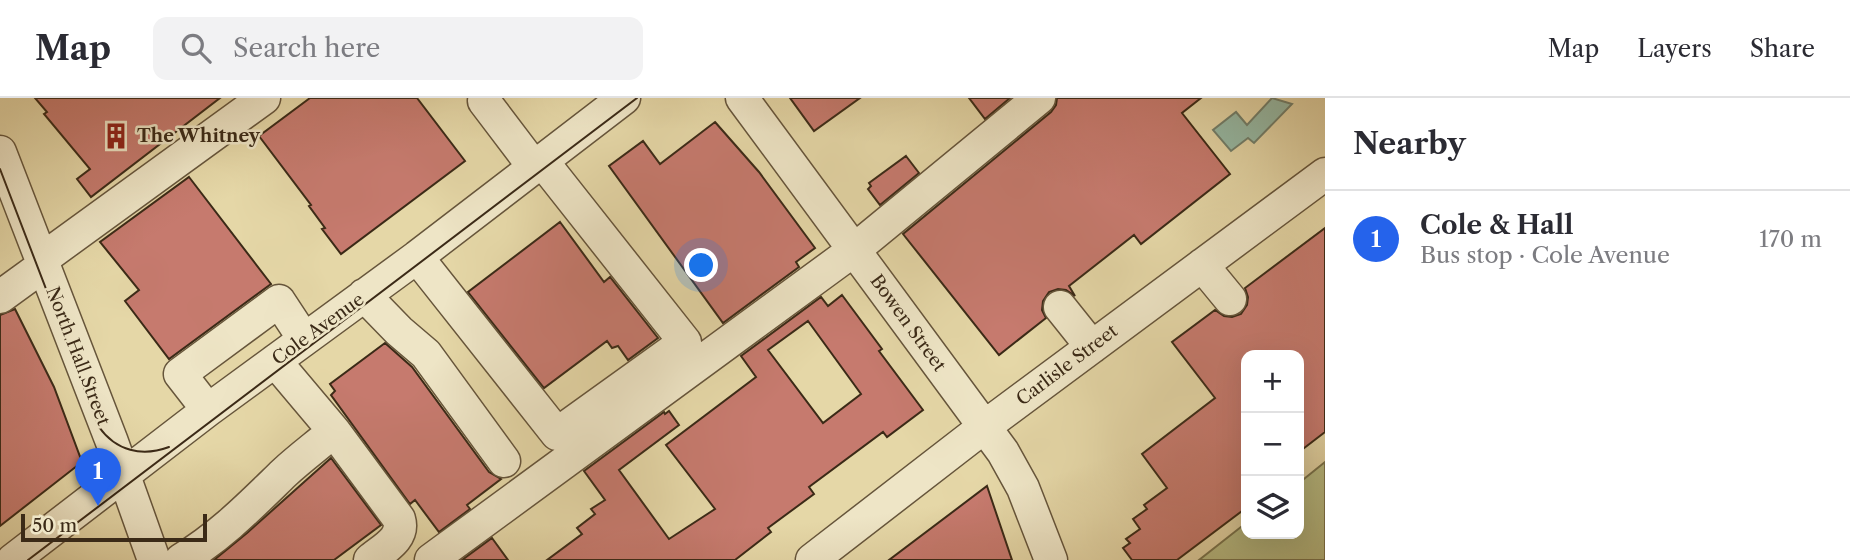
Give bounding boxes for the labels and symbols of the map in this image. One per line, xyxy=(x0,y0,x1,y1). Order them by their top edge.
building icon: The Whitney xyxy=(101,121,131,151)
place label: The Whitney xyxy=(137,125,261,147)
your location xyxy=(684,248,718,282)
street label: Bowen Street xyxy=(865,270,951,376)
street label: North Hall Street xyxy=(41,284,115,429)
street label: Cole Avenue xyxy=(268,288,368,370)
street label: Carlisle Street xyxy=(1012,319,1122,410)
pin: 1 xyxy=(75,448,121,506)
scale bar xyxy=(21,511,206,543)

